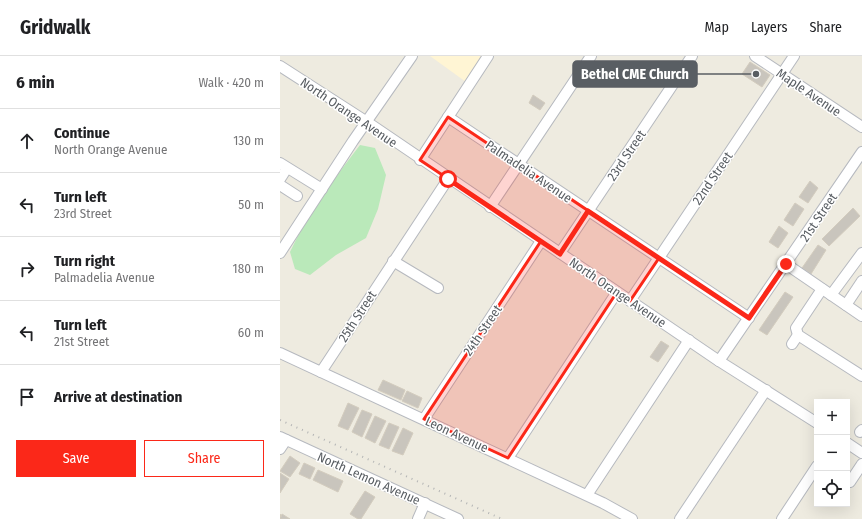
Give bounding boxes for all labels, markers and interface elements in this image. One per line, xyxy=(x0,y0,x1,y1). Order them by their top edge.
text: Gridwalk xyxy=(20,16,90,39)
text: Map xyxy=(705,19,729,36)
text: Layers xyxy=(751,19,787,36)
text: Share xyxy=(809,19,842,36)
callout: Bethel CME Church xyxy=(573,61,697,87)
street label: Maple Avenue xyxy=(774,65,844,119)
text: Bethel CME Church xyxy=(581,66,689,83)
text: 6 min xyxy=(16,72,55,93)
street label: North Orange Avenue xyxy=(298,74,400,150)
text: Walk · 420 m xyxy=(198,75,264,90)
text: Continue xyxy=(54,124,110,142)
street label: 23rd Street xyxy=(604,127,649,183)
icon: ahead xyxy=(16,130,38,152)
text: 130 m xyxy=(233,133,264,148)
street label: Palmadelia Avenue xyxy=(483,137,575,206)
text: North Orange Avenue xyxy=(54,142,167,157)
street label: 22nd Street xyxy=(689,148,736,207)
route start xyxy=(439,170,457,188)
text: Turn left xyxy=(54,188,107,206)
street label: 21st Street xyxy=(797,190,841,244)
icon: left xyxy=(16,194,38,216)
text: 50 m xyxy=(238,197,264,212)
text: 23rd Street xyxy=(54,206,112,221)
text: Turn right xyxy=(54,252,115,270)
street label: North Orange Avenue xyxy=(567,254,669,330)
route end xyxy=(777,255,795,273)
icon: right xyxy=(16,258,38,280)
text: 180 m xyxy=(233,261,264,276)
text: Palmadelia Avenue xyxy=(54,270,155,285)
street label: 25th Street xyxy=(335,287,380,345)
street label: 24th Street xyxy=(460,301,505,358)
text: Turn left xyxy=(54,316,107,334)
icon: left xyxy=(16,322,38,344)
text: 60 m xyxy=(238,325,264,340)
text: 21st Street xyxy=(54,334,109,349)
icon: arrive xyxy=(16,386,38,408)
text: Arrive at destination xyxy=(54,388,182,406)
map controls xyxy=(814,399,850,507)
button: + xyxy=(814,399,850,435)
street label: Leon Avenue xyxy=(423,413,491,456)
button: − xyxy=(814,435,850,471)
button: Save xyxy=(16,440,136,477)
button: Share xyxy=(144,440,264,477)
street label: North Lemon Avenue xyxy=(315,449,423,508)
button: locate xyxy=(814,471,850,507)

